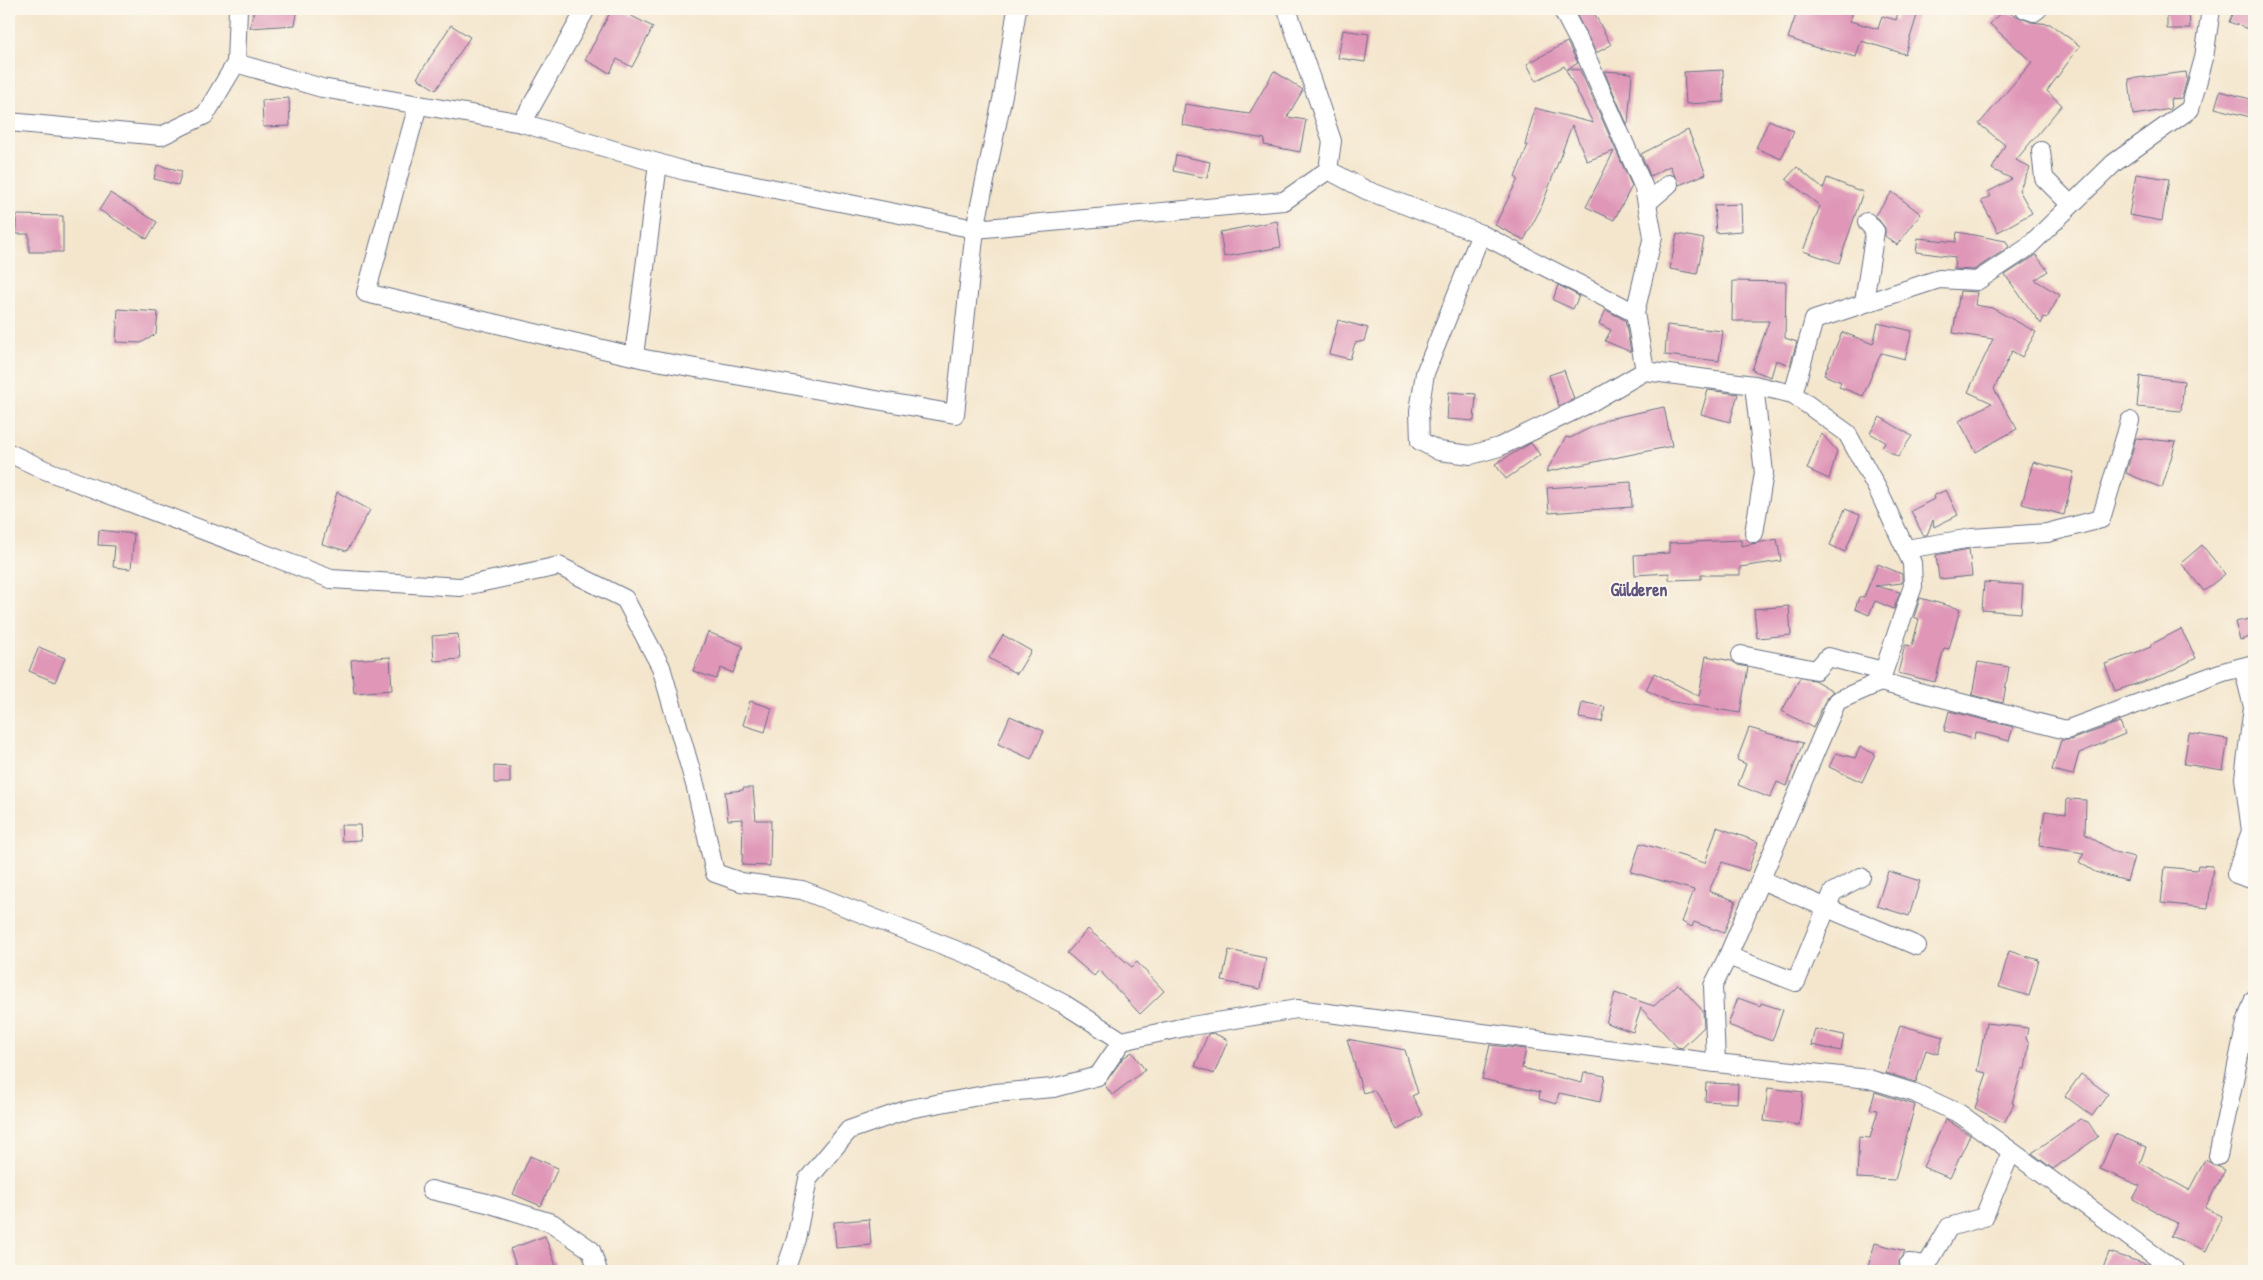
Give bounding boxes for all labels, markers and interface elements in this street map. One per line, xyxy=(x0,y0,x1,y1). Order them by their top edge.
district label: Gülderen xyxy=(1610,577,1668,602)

